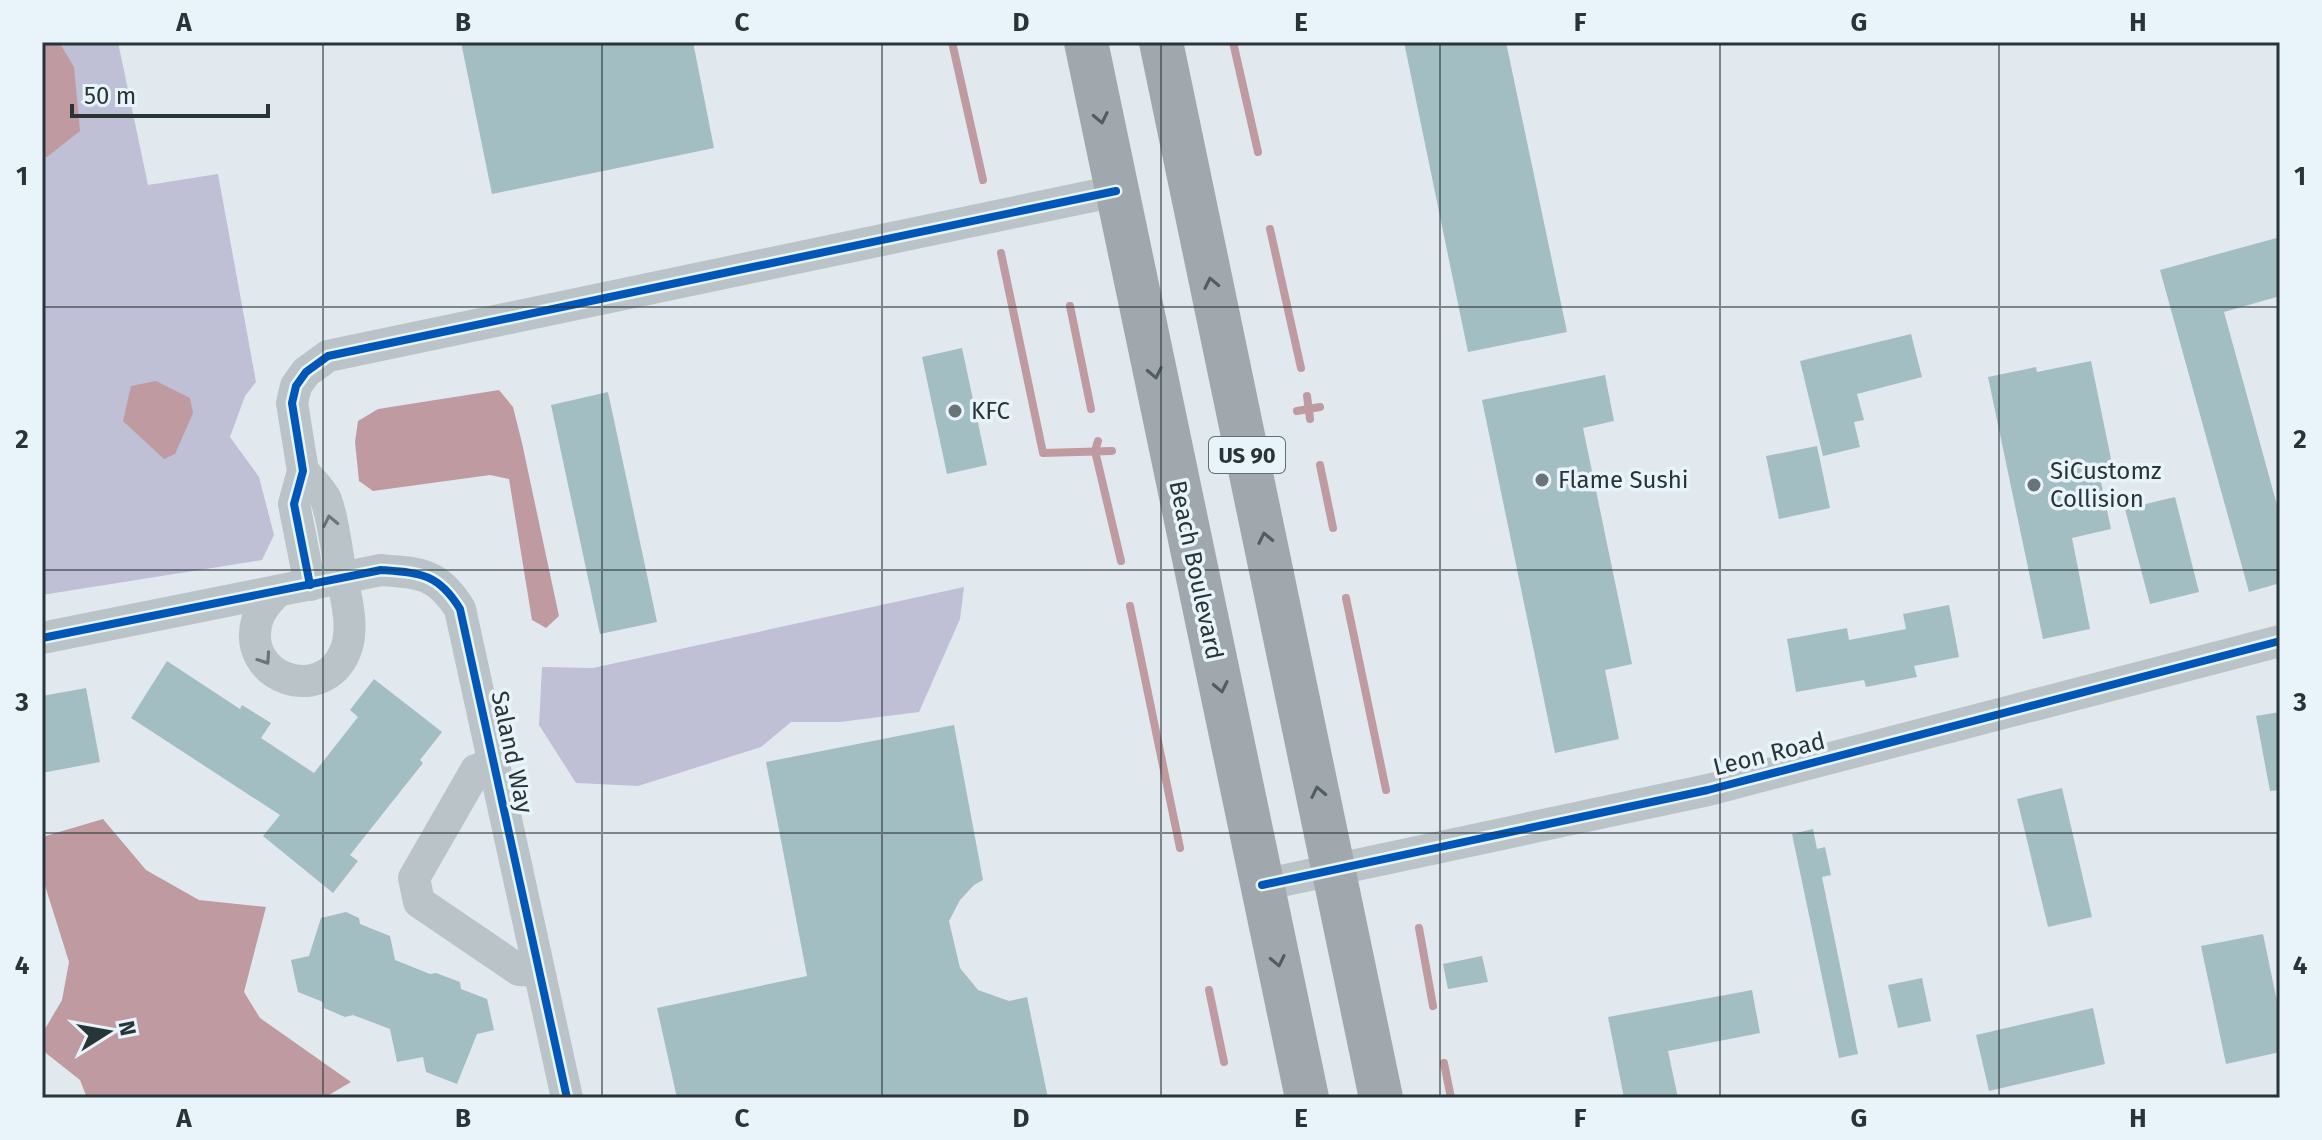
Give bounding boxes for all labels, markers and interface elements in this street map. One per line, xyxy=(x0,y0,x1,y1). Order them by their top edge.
text: A xyxy=(175,7,192,38)
text: B xyxy=(455,7,471,38)
text: C xyxy=(735,7,750,38)
text: D xyxy=(1013,7,1030,38)
text: E xyxy=(1294,7,1308,38)
text: F xyxy=(1574,7,1587,38)
text: G xyxy=(1851,7,1867,38)
text: H xyxy=(2129,7,2147,38)
scale bar xyxy=(72,68,268,118)
text: 50 m xyxy=(84,82,136,110)
one-way arrow xyxy=(1092,112,1109,125)
text: 1 xyxy=(16,161,28,192)
text: 1 xyxy=(2294,161,2306,192)
one-way arrow xyxy=(1203,277,1220,290)
one-way arrow xyxy=(1145,366,1162,380)
place label: KFC xyxy=(971,397,1010,425)
marker: KFC xyxy=(946,402,964,420)
text: 2 xyxy=(15,424,29,455)
text: 2 xyxy=(2293,424,2307,455)
road number: US 90 xyxy=(1209,437,1285,473)
place label: SiCustomz Collision xyxy=(2050,457,2161,513)
place label: Flame Sushi xyxy=(1558,466,1689,494)
marker: Flame Sushi xyxy=(1533,471,1551,489)
marker: SiCustomz Collision xyxy=(2025,476,2043,494)
street label: Beach Boulevard xyxy=(1163,478,1229,662)
one-way arrow xyxy=(322,515,339,528)
one-way arrow xyxy=(1257,531,1274,545)
one-way arrow xyxy=(255,651,270,665)
one-way arrow xyxy=(1211,680,1228,693)
text: 3 xyxy=(14,687,29,718)
text: 3 xyxy=(2292,687,2307,718)
street label: Saland Way xyxy=(485,688,539,816)
street label: Leon Road xyxy=(1710,727,1828,781)
one-way arrow xyxy=(1310,786,1327,799)
text: 4 xyxy=(15,950,30,981)
text: 4 xyxy=(2293,950,2308,981)
one-way arrow xyxy=(1269,954,1286,968)
north arrow xyxy=(68,992,148,1072)
text: N xyxy=(112,1019,142,1038)
text: A xyxy=(175,1103,192,1134)
text: B xyxy=(455,1103,471,1134)
text: C xyxy=(735,1103,750,1134)
text: D xyxy=(1013,1103,1030,1134)
text: E xyxy=(1294,1103,1308,1134)
text: F xyxy=(1574,1103,1587,1134)
text: G xyxy=(1851,1103,1867,1134)
text: H xyxy=(2129,1103,2147,1134)

